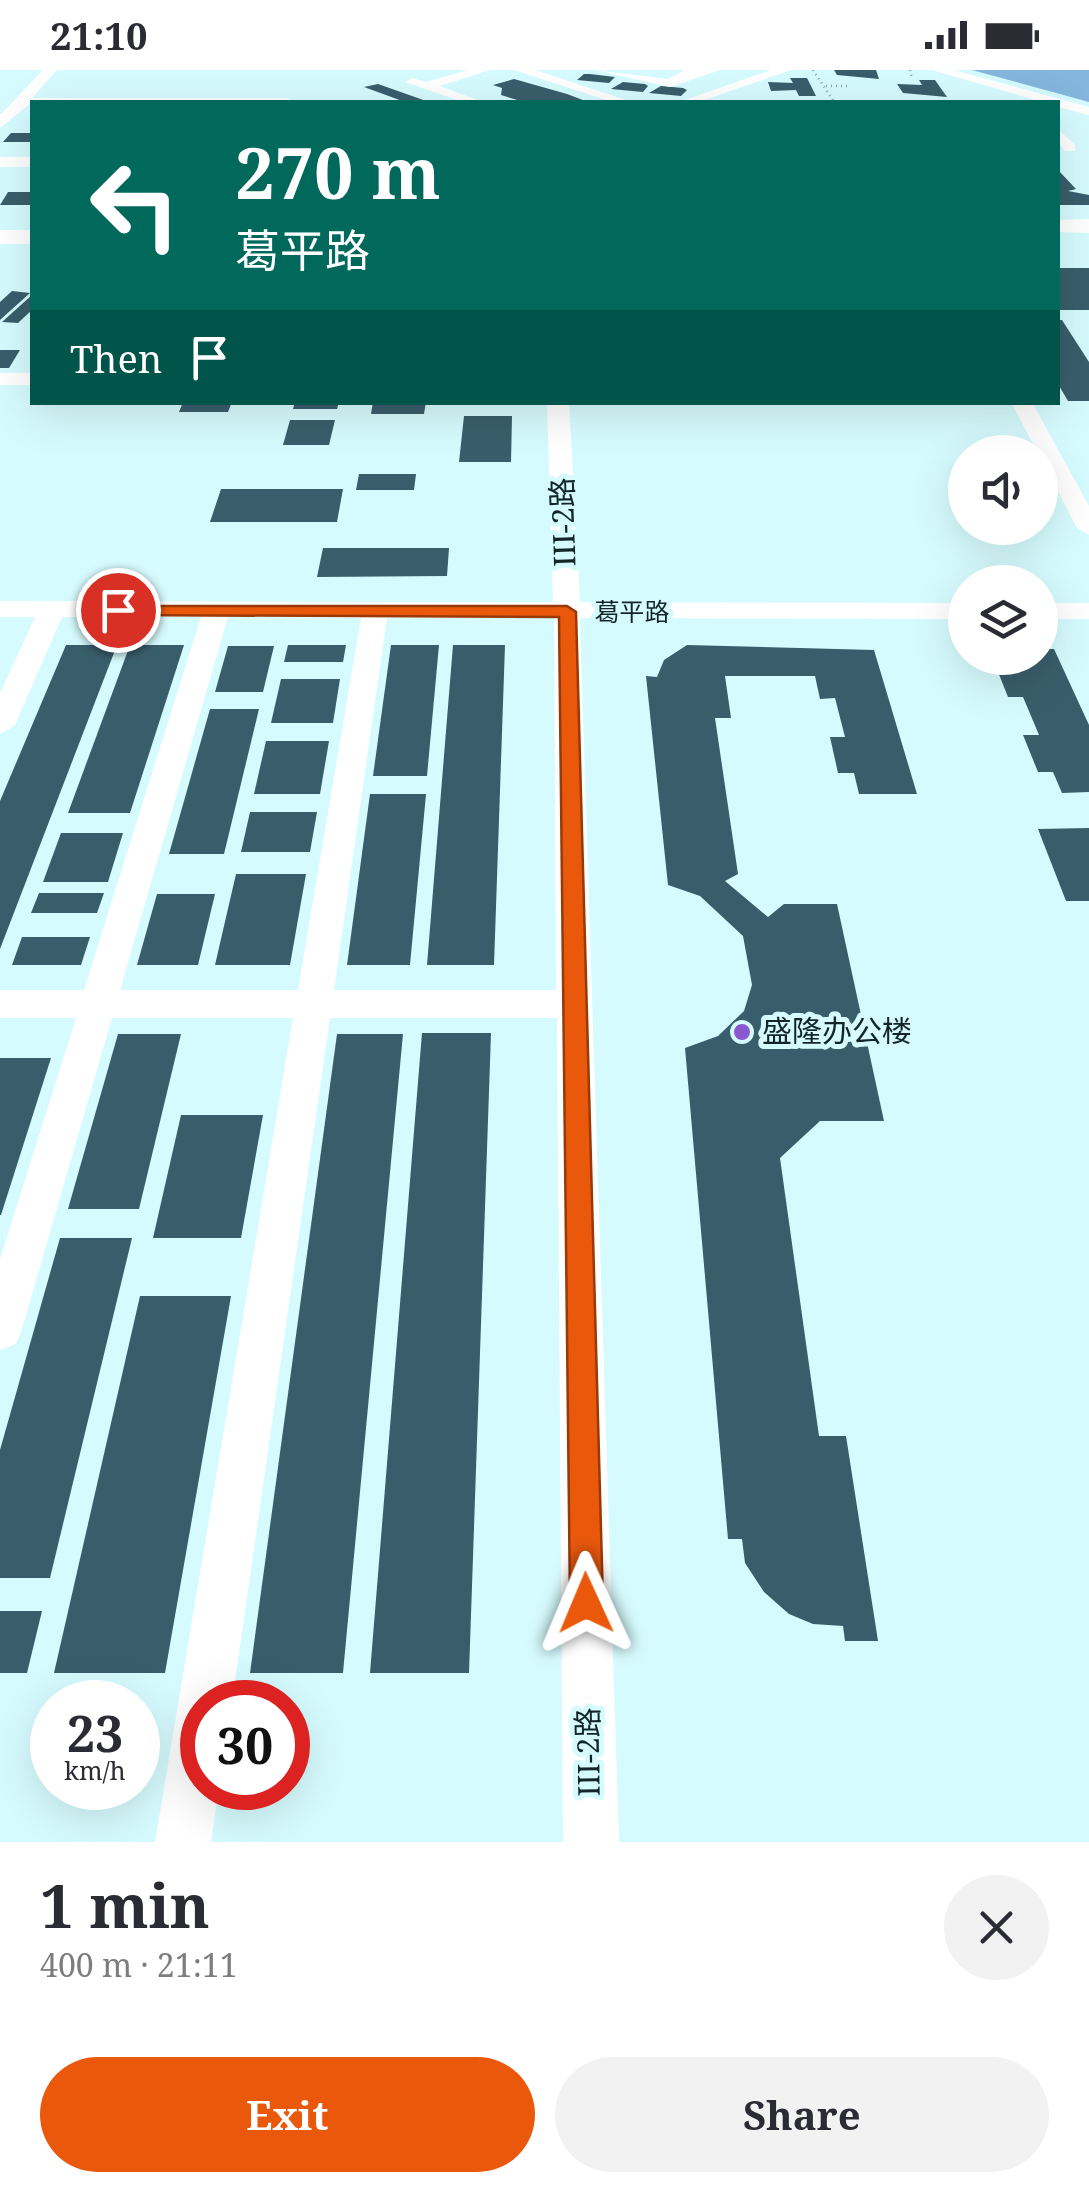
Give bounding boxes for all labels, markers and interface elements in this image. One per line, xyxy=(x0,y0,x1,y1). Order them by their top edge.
text: 21:10 xyxy=(50,9,147,61)
text: 270 m xyxy=(235,124,441,220)
icon: left xyxy=(70,140,200,270)
text: 葛平路 xyxy=(235,219,370,280)
icon: arrive xyxy=(182,330,237,385)
text: Then xyxy=(70,332,162,384)
map controls xyxy=(948,435,1058,675)
button: sound xyxy=(948,435,1058,545)
street label: III-2路 xyxy=(540,477,585,567)
button: layers xyxy=(948,565,1058,675)
pin xyxy=(76,568,161,653)
icon: arrive xyxy=(91,583,146,638)
street label: 葛平路 xyxy=(594,594,670,628)
place label: 盛隆办公楼 xyxy=(762,1010,912,1051)
marker: 盛隆办公楼 xyxy=(731,1021,753,1043)
position arrow xyxy=(534,1551,638,1655)
speed limit sign: 30 xyxy=(180,1680,310,1810)
text: 23 xyxy=(67,1699,123,1767)
street label: III-2路 xyxy=(566,1707,609,1797)
text: km/h xyxy=(64,1753,126,1787)
text: 1 min xyxy=(40,1864,210,1946)
button: close xyxy=(944,1875,1049,1980)
text: 400 m · 21:11 xyxy=(40,1943,238,1986)
button: Exit xyxy=(40,2057,535,2172)
button: Share xyxy=(555,2057,1049,2172)

